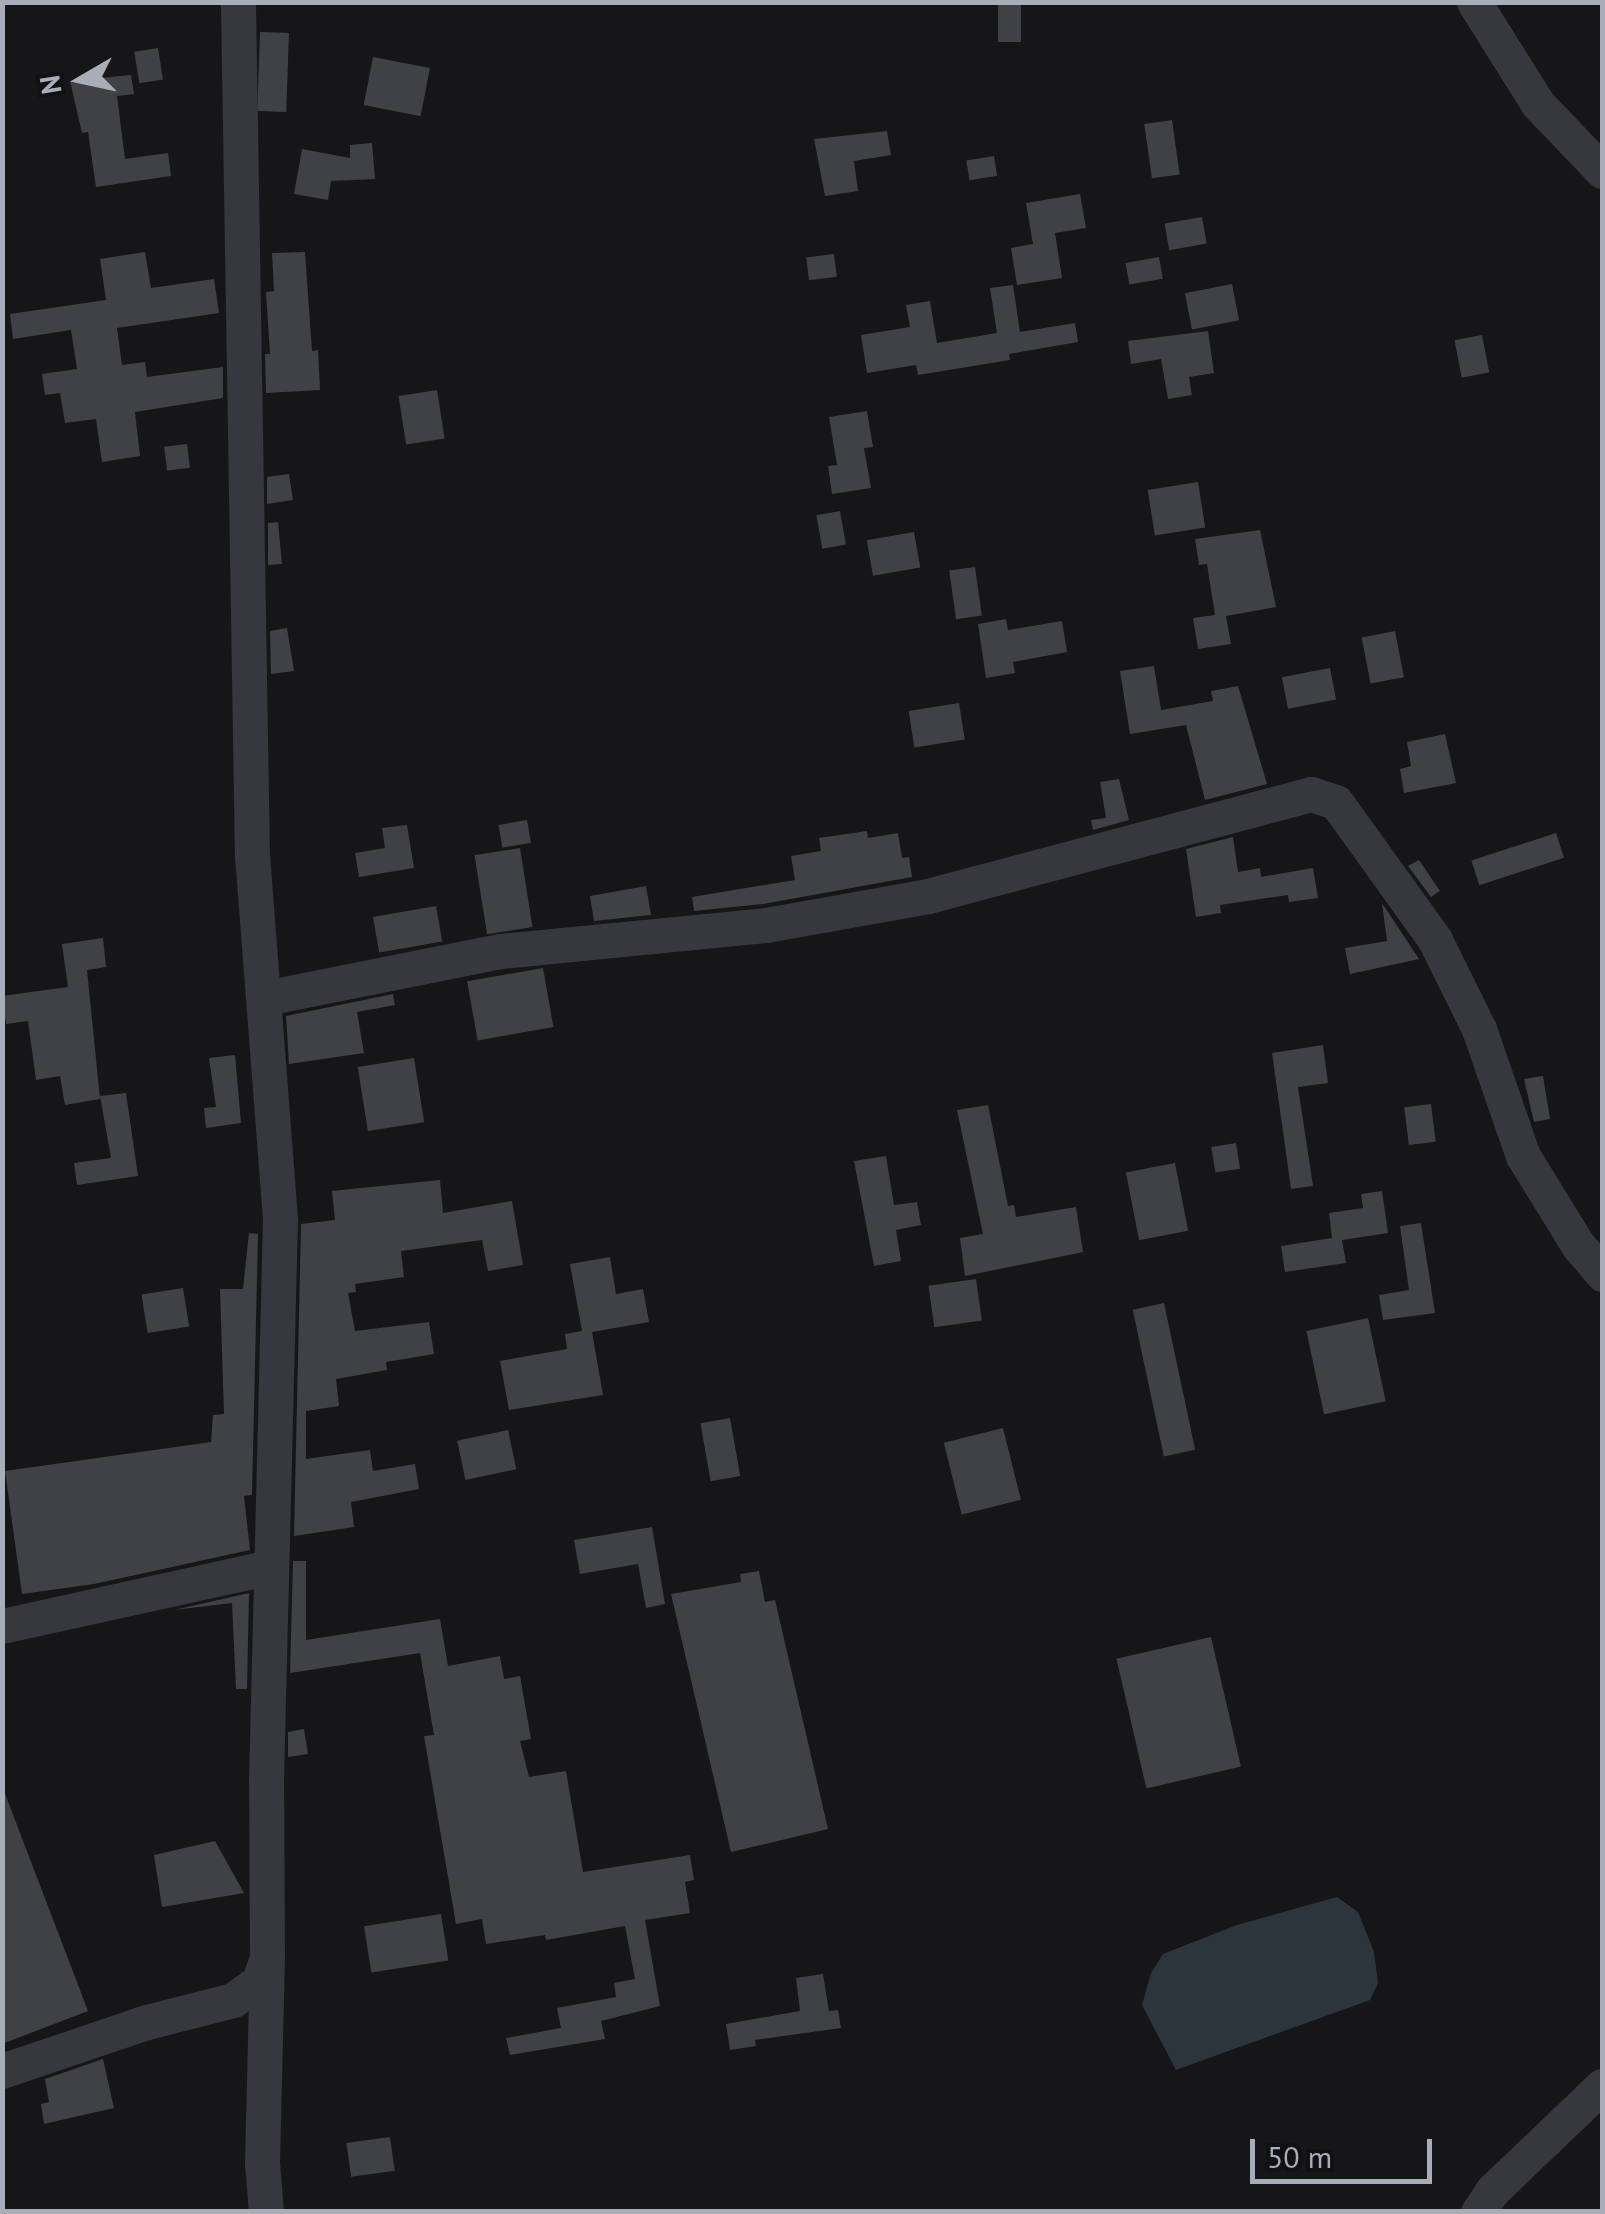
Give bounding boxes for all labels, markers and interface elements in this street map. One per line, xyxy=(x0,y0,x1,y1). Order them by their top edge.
north arrow xyxy=(30,30,130,130)
text: N xyxy=(30,73,70,97)
scale bar xyxy=(1255,2119,1438,2181)
text: 50 m xyxy=(1267,2137,1332,2176)

